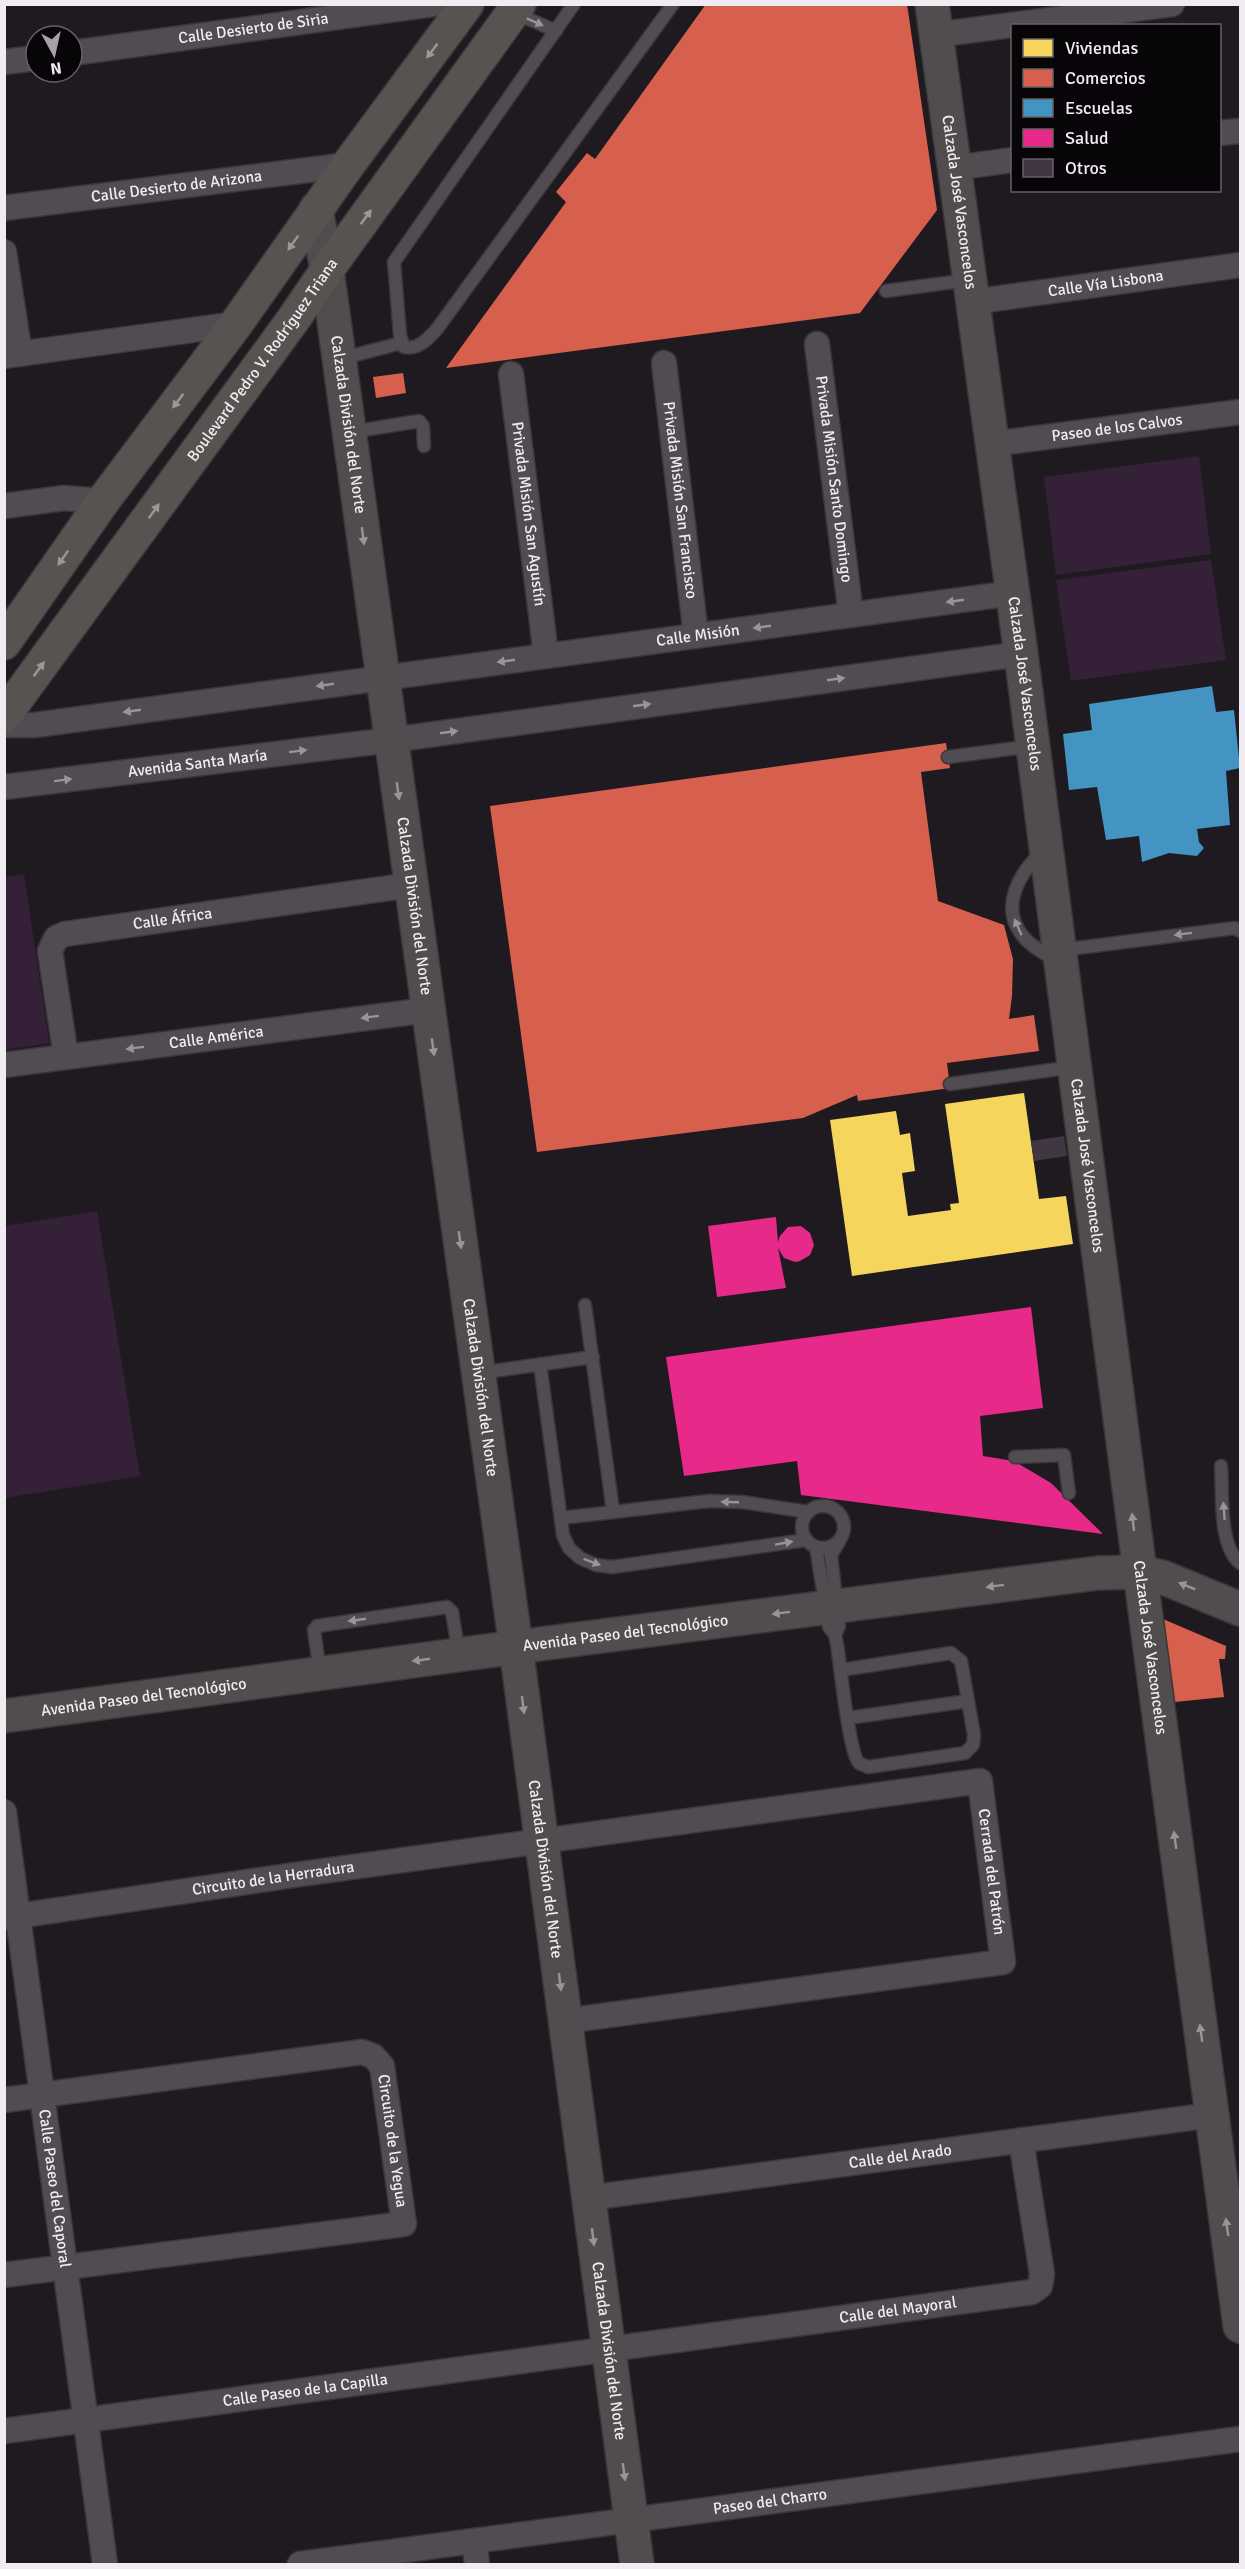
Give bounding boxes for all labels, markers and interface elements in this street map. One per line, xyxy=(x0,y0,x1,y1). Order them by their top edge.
street label: Calle Desierto de Siria xyxy=(177,8,330,48)
one-way arrow xyxy=(526,17,543,26)
north arrow xyxy=(24,24,84,84)
legend xyxy=(1011,24,1221,192)
text: Viviendas xyxy=(1065,37,1138,59)
one-way arrow xyxy=(426,43,438,59)
text: N xyxy=(49,57,63,79)
text: Comercios xyxy=(1065,67,1146,89)
text: Escuelas xyxy=(1065,97,1133,119)
street label: Calzada José Vasconcelos xyxy=(937,114,981,291)
text: Salud xyxy=(1065,127,1109,149)
text: Otros xyxy=(1065,157,1107,179)
street label: Calle Desierto de Arizona xyxy=(90,166,263,207)
one-way arrow xyxy=(359,209,371,224)
one-way arrow xyxy=(288,235,299,251)
street label: Boulevard Pedro V. Rodríguez Triana xyxy=(183,254,342,466)
street label: Calle Vía Lisbona xyxy=(1047,266,1165,301)
street label: Calzada División del Norte xyxy=(326,334,370,515)
street label: Privada Misión Santo Domingo xyxy=(811,374,857,584)
one-way arrow xyxy=(172,393,185,409)
street label: Privada Misión San Francisco xyxy=(659,400,702,600)
street label: Paseo de los Calvos xyxy=(1050,410,1184,446)
street label: Privada Misión San Agustín xyxy=(507,420,550,607)
one-way arrow xyxy=(148,504,160,520)
one-way arrow xyxy=(359,526,368,545)
one-way arrow xyxy=(57,550,69,566)
street label: Calzada José Vasconcelos xyxy=(1003,595,1046,772)
one-way arrow xyxy=(945,596,964,606)
street label: Calle Misión xyxy=(655,620,741,651)
one-way arrow xyxy=(752,622,771,631)
one-way arrow xyxy=(496,656,515,665)
one-way arrow xyxy=(33,661,45,677)
one-way arrow xyxy=(826,674,845,684)
one-way arrow xyxy=(315,680,334,689)
one-way arrow xyxy=(633,701,652,710)
one-way arrow xyxy=(122,707,141,716)
one-way arrow xyxy=(440,727,459,736)
street label: Avenida Santa María xyxy=(127,745,269,782)
one-way arrow xyxy=(288,747,307,756)
one-way arrow xyxy=(53,775,72,785)
one-way arrow xyxy=(394,782,403,801)
street label: Calzada División del Norte xyxy=(392,816,436,996)
street label: Calle África xyxy=(132,903,213,934)
one-way arrow xyxy=(1014,918,1023,935)
one-way arrow xyxy=(1174,929,1193,939)
one-way arrow xyxy=(361,1013,380,1022)
street label: Calle América xyxy=(168,1021,265,1054)
one-way arrow xyxy=(429,1037,438,1056)
one-way arrow xyxy=(126,1043,145,1052)
street label: Calzada José Vasconcelos xyxy=(1066,1077,1109,1254)
one-way arrow xyxy=(455,1231,464,1250)
street label: Calzada División del Norte xyxy=(458,1297,503,1478)
one-way arrow xyxy=(720,1497,739,1506)
one-way arrow xyxy=(1219,1502,1229,1521)
one-way arrow xyxy=(1129,1512,1138,1531)
one-way arrow xyxy=(775,1539,794,1548)
one-way arrow xyxy=(583,1557,601,1567)
street label: Calzada José Vasconcelos xyxy=(1129,1559,1171,1736)
one-way arrow xyxy=(1178,1580,1196,1590)
one-way arrow xyxy=(985,1582,1004,1591)
one-way arrow xyxy=(771,1609,790,1618)
street label: Avenida Paseo del Tecnológico xyxy=(522,1610,729,1656)
one-way arrow xyxy=(347,1615,366,1624)
one-way arrow xyxy=(411,1656,430,1665)
street label: Avenida Paseo del Tecnológico xyxy=(40,1673,248,1721)
one-way arrow xyxy=(519,1695,528,1714)
street label: Calzada División del Norte xyxy=(524,1779,567,1960)
street label: Cerrada del Patrón xyxy=(974,1807,1009,1936)
one-way arrow xyxy=(1171,1830,1180,1849)
street label: Circuito de la Herradura xyxy=(191,1857,355,1900)
one-way arrow xyxy=(555,1972,564,1991)
one-way arrow xyxy=(1197,2024,1206,2043)
street label: Circuito de la Yegua xyxy=(373,2073,412,2209)
street label: Calle Paseo del Caporal xyxy=(34,2108,75,2269)
street label: Calle del Arado xyxy=(848,2140,953,2173)
one-way arrow xyxy=(1223,2217,1232,2236)
one-way arrow xyxy=(589,2228,598,2247)
street label: Calzada División del Norte xyxy=(587,2261,631,2441)
street label: Calle del Mayoral xyxy=(838,2292,958,2328)
street label: Calle Paseo de la Capilla xyxy=(221,2369,389,2411)
one-way arrow xyxy=(620,2463,629,2482)
street label: Paseo del Charro xyxy=(712,2484,828,2519)

